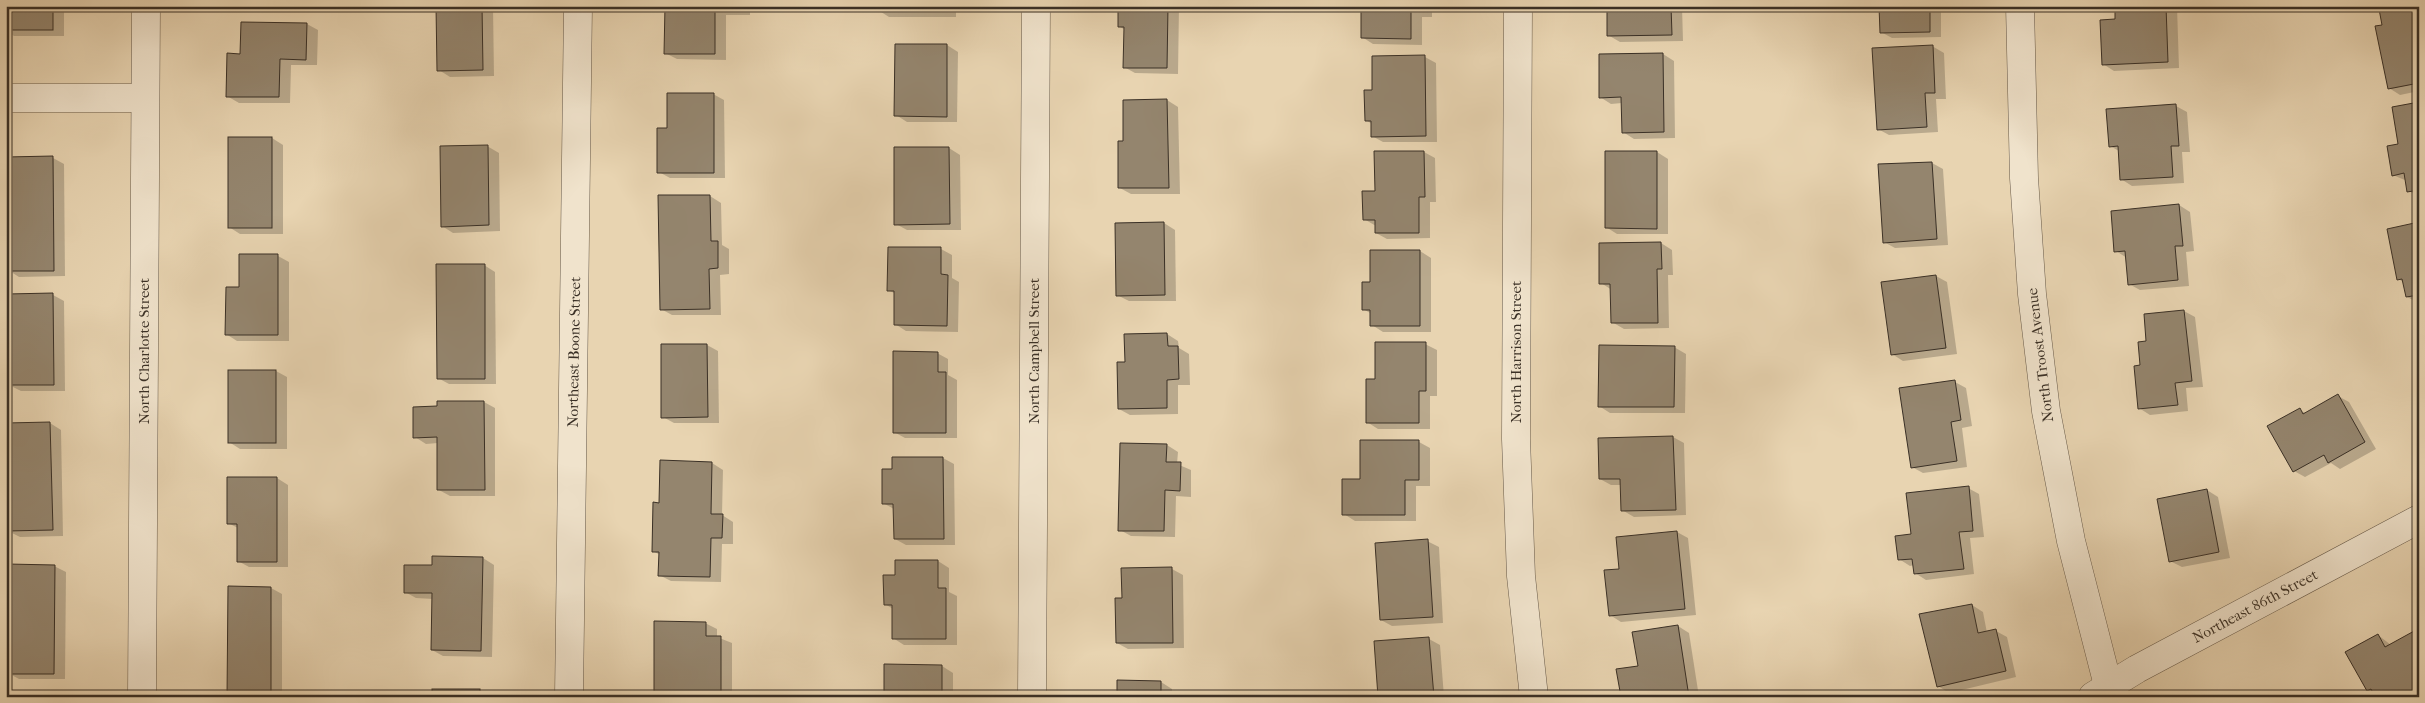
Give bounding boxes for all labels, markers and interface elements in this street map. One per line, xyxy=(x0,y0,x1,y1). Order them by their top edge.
street label: Northeast Boone Street xyxy=(564,276,584,428)
street label: North Charlotte Street xyxy=(135,277,153,424)
street label: North Campbell Street xyxy=(1025,277,1043,424)
street label: North Harrison Street xyxy=(1507,280,1525,423)
street label: North Troost Avenue xyxy=(2023,286,2057,423)
street label: Northeast 86th Street xyxy=(2189,565,2321,647)

